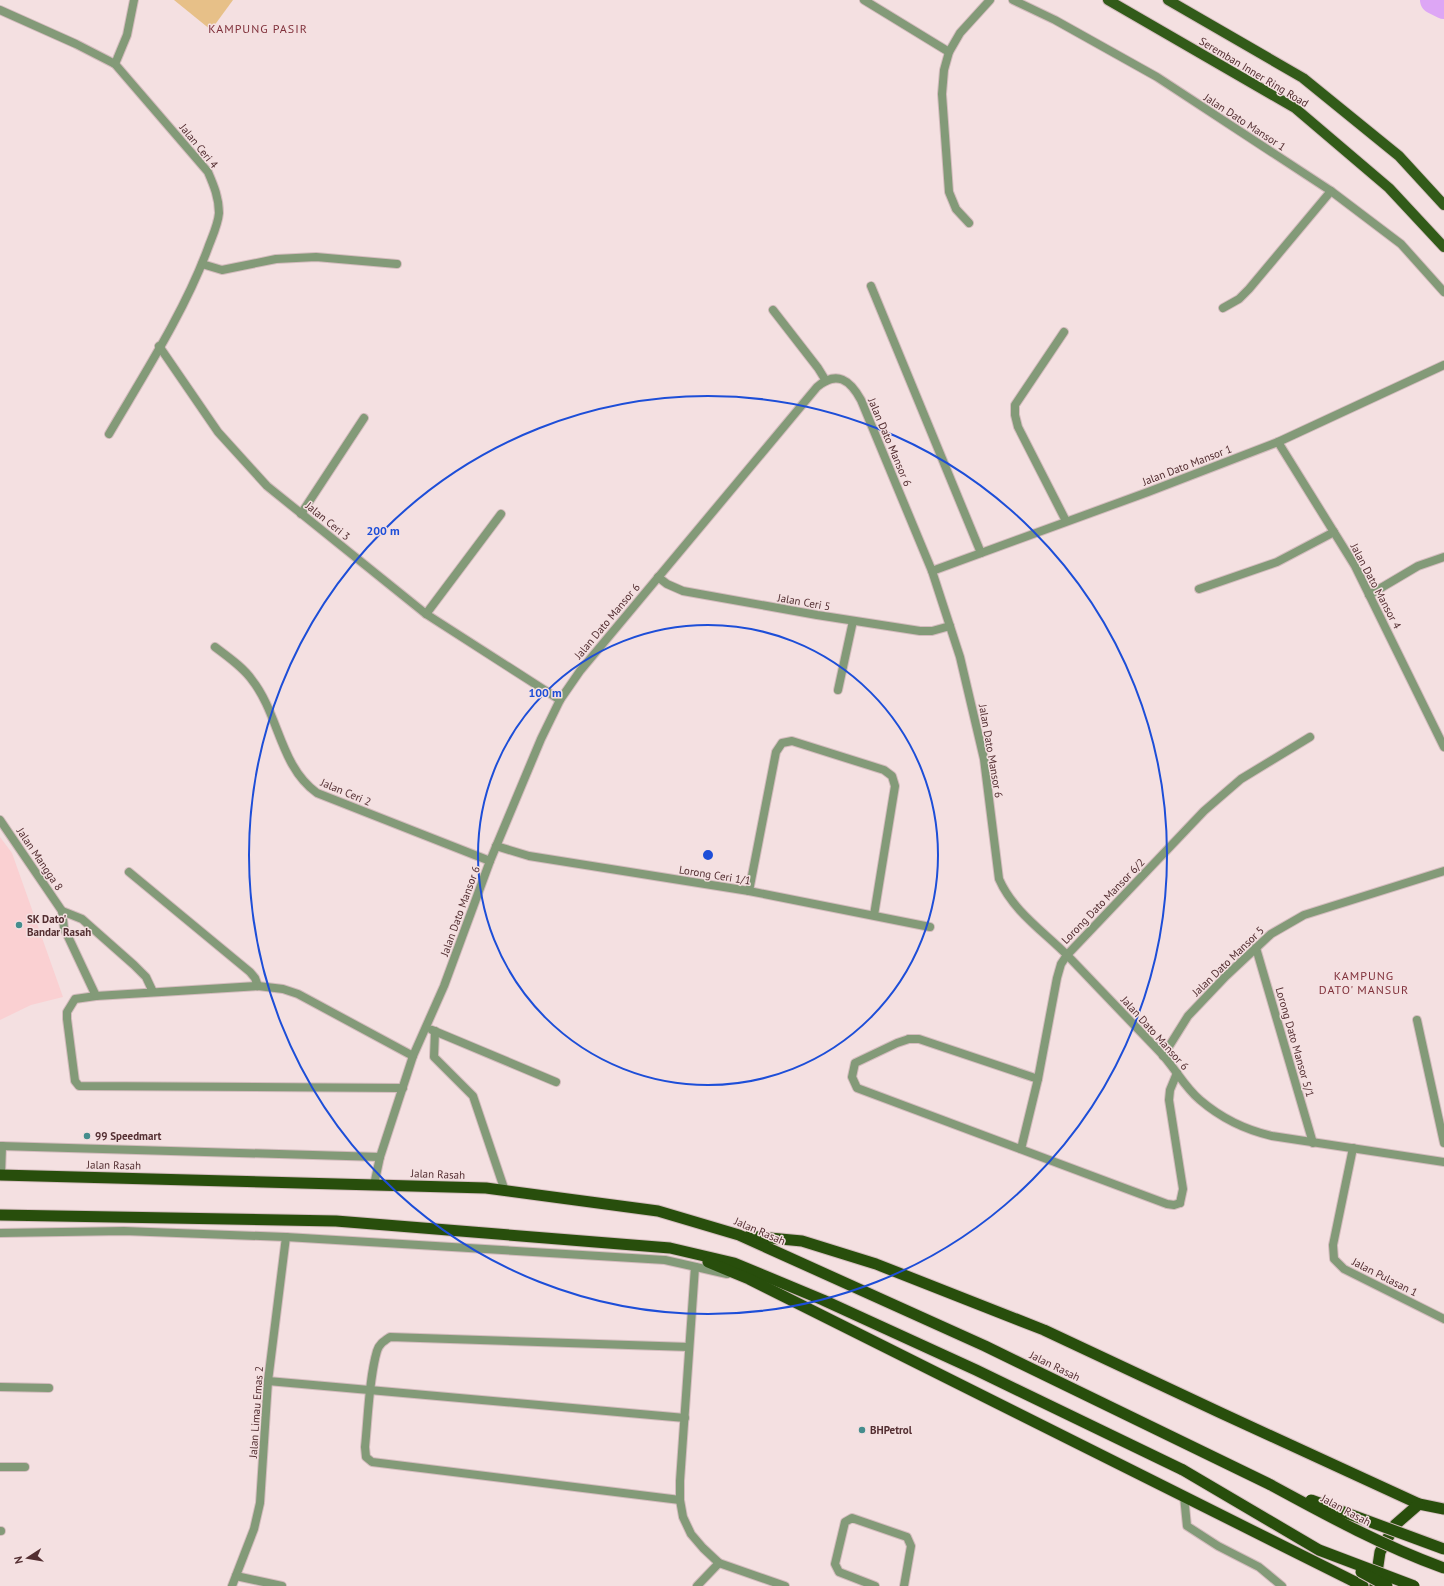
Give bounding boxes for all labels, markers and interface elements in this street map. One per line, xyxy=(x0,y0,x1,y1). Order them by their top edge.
district label: KAMPUNG PASIR xyxy=(208,21,308,36)
street label: Seremban Inner Ring Road xyxy=(1197,34,1311,110)
street label: Jalan Dato Mansor 1 xyxy=(1201,90,1289,154)
street label: Jalan Ceri 4 xyxy=(176,120,221,171)
street label: Jalan Dato Mansor 6 xyxy=(865,395,915,488)
street label: Jalan Dato Mansor 1 xyxy=(1139,441,1234,489)
street label: Jalan Ceri 3 xyxy=(302,498,353,543)
text: 200 m xyxy=(366,523,400,538)
street label: Jalan Dato Mansor 4 xyxy=(1347,540,1404,631)
street label: Jalan Dato Mansor 6 xyxy=(571,580,643,663)
street label: Jalan Ceri 5 xyxy=(776,590,832,614)
text: 100 m xyxy=(528,685,562,700)
street label: Jalan Dato Mansor 6 xyxy=(976,702,1006,799)
street label: Jalan Ceri 2 xyxy=(318,775,373,809)
street label: Jalan Mangga 8 xyxy=(13,824,66,893)
centre of rings xyxy=(701,848,715,862)
street label: Lorong Dato Mansor 6/2 xyxy=(1058,855,1148,947)
street label: Lorong Ceri 1/1 xyxy=(678,862,752,888)
street label: Jalan Dato Mansor 6 xyxy=(437,864,483,959)
place label: SK Dato' Bandar Rasah xyxy=(27,912,91,939)
marker: SK Dato' Bandar Rasah xyxy=(14,920,24,930)
street label: Jalan Dato Mansor 5 xyxy=(1188,923,1267,1000)
district label: KAMPUNG DATO' MANSUR xyxy=(1319,968,1409,997)
street label: Lorong Dato Mansor 5/1 xyxy=(1273,985,1317,1099)
street label: Jalan Dato Mansor 6 xyxy=(1117,992,1192,1073)
place label: 99 Speedmart xyxy=(95,1129,162,1143)
marker: 99 Speedmart xyxy=(82,1131,92,1141)
street label: Jalan Rasah xyxy=(86,1158,141,1172)
street label: Jalan Rasah xyxy=(410,1166,465,1182)
street label: Jalan Rasah xyxy=(731,1214,788,1248)
street label: Jalan Pulasan 1 xyxy=(1349,1254,1420,1300)
street label: Jalan Rasah xyxy=(1027,1347,1082,1384)
street label: Jalan Limau Emas 2 xyxy=(246,1366,266,1459)
place label: BHPetrol xyxy=(870,1423,913,1437)
marker: BHPetrol xyxy=(857,1425,867,1435)
street label: Jalan Rasah xyxy=(1318,1491,1373,1529)
north arrow xyxy=(8,1538,48,1578)
text: N xyxy=(11,1555,26,1565)

